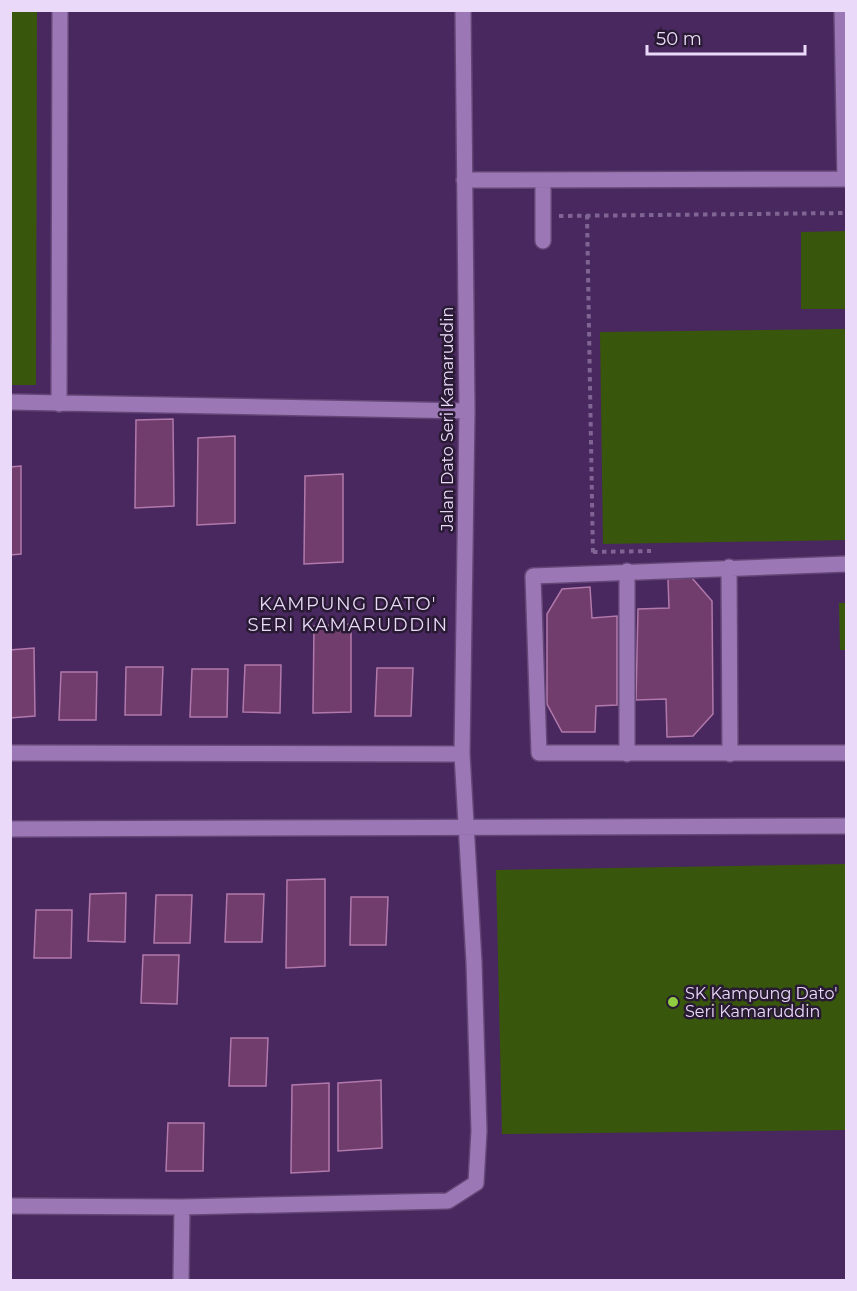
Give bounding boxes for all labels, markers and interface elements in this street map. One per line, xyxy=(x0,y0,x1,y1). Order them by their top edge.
scale bar xyxy=(647,18,804,56)
text: 50 m xyxy=(656,28,702,50)
street label: Jalan Dato Seri Kamaruddin xyxy=(438,307,457,532)
district label: KAMPUNG DATO' SERI KAMARUDDIN xyxy=(247,593,449,636)
place label: SK Kampung Dato' Seri Kamaruddin xyxy=(685,984,837,1021)
marker: SK Kampung Dato' Seri Kamaruddin xyxy=(666,995,680,1009)

